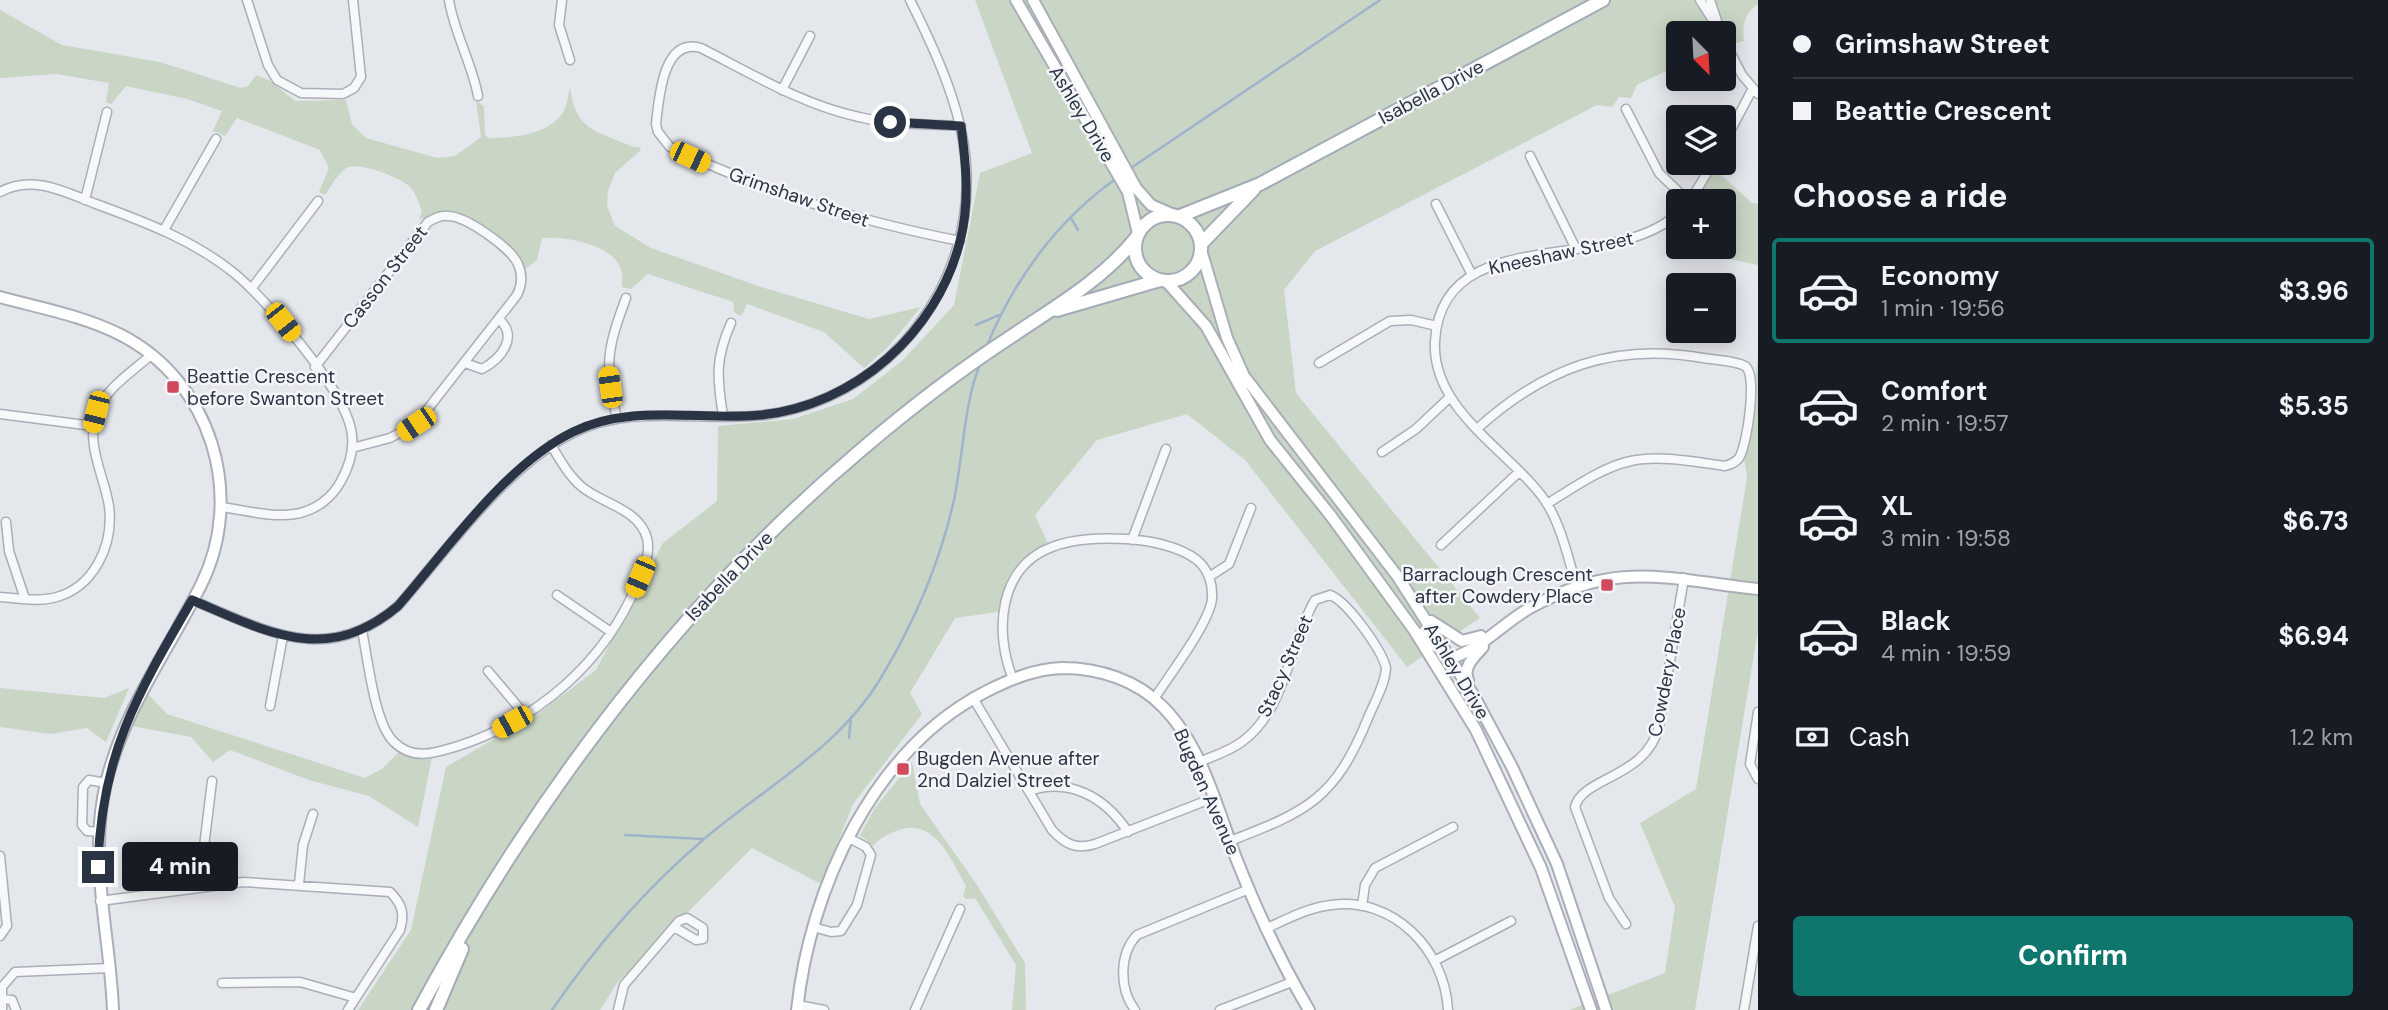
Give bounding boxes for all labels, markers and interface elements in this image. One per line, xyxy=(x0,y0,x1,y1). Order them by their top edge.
north arrow xyxy=(1666,21,1736,91)
map controls xyxy=(1666,21,1736,343)
text: Grimshaw Street xyxy=(1835,27,2050,61)
street label: Isabella Drive xyxy=(1374,54,1488,130)
street label: Ashley Drive xyxy=(1043,61,1121,167)
text: Beattie Crescent xyxy=(1835,94,2052,128)
button: layers xyxy=(1666,105,1736,175)
route start xyxy=(874,106,906,138)
car xyxy=(667,139,714,175)
street label: Grimshaw Street xyxy=(725,161,873,233)
text: Choose a ride xyxy=(1793,175,2008,217)
button: + xyxy=(1666,189,1736,259)
street label: Casson Street xyxy=(337,220,433,334)
street label: Kneeshaw Street xyxy=(1486,225,1636,281)
icon: car xyxy=(1797,259,1860,322)
text: Economy xyxy=(1881,259,1999,293)
button: − xyxy=(1666,273,1736,343)
text: $3.96 xyxy=(2279,274,2349,308)
text: 1 min · 19:56 xyxy=(1881,293,2005,323)
car xyxy=(262,299,305,345)
place label: Beattie Crescent before Swanton Street xyxy=(187,364,384,411)
car xyxy=(597,365,624,409)
icon: car xyxy=(1797,374,1860,437)
text: Comfort xyxy=(1881,374,1987,408)
marker: Beattie Crescent before Swanton Street xyxy=(165,379,181,395)
car xyxy=(81,389,112,435)
text: $5.35 xyxy=(2279,389,2349,423)
car xyxy=(393,404,440,444)
text: 2 min · 19:57 xyxy=(1881,408,2009,438)
icon: car xyxy=(1797,489,1860,552)
text: XL xyxy=(1881,489,1913,523)
text: $6.73 xyxy=(2283,504,2349,538)
text: 3 min · 19:58 xyxy=(1881,523,2011,553)
street label: Isabella Drive xyxy=(680,526,778,626)
car xyxy=(623,554,658,600)
place label: Barraclough Crescent after Cowdery Place xyxy=(1402,562,1593,609)
marker: Barraclough Crescent after Cowdery Place xyxy=(1599,577,1615,593)
icon: car xyxy=(1797,604,1860,667)
text: Black xyxy=(1881,604,1951,638)
street label: Cowdery Place xyxy=(1642,605,1692,739)
street label: Stacy Street xyxy=(1251,611,1319,721)
street label: Ashley Drive xyxy=(1418,618,1496,724)
text: $6.94 xyxy=(2279,619,2349,653)
text: 4 min · 19:59 xyxy=(1881,638,2011,668)
car xyxy=(489,703,536,741)
icon: cash xyxy=(1793,718,1831,756)
text: Cash xyxy=(1849,720,1910,754)
text: 1.2 km xyxy=(2290,722,2353,752)
street label: Bugden Avenue xyxy=(1168,725,1246,859)
place label: Bugden Avenue after 2nd Dalziel Street xyxy=(917,746,1100,793)
marker: Bugden Avenue after 2nd Dalziel Street xyxy=(895,761,911,777)
callout: 4 min xyxy=(122,842,238,892)
route end xyxy=(82,851,114,883)
text: 4 min xyxy=(149,851,211,881)
button: Confirm xyxy=(1793,916,2353,996)

